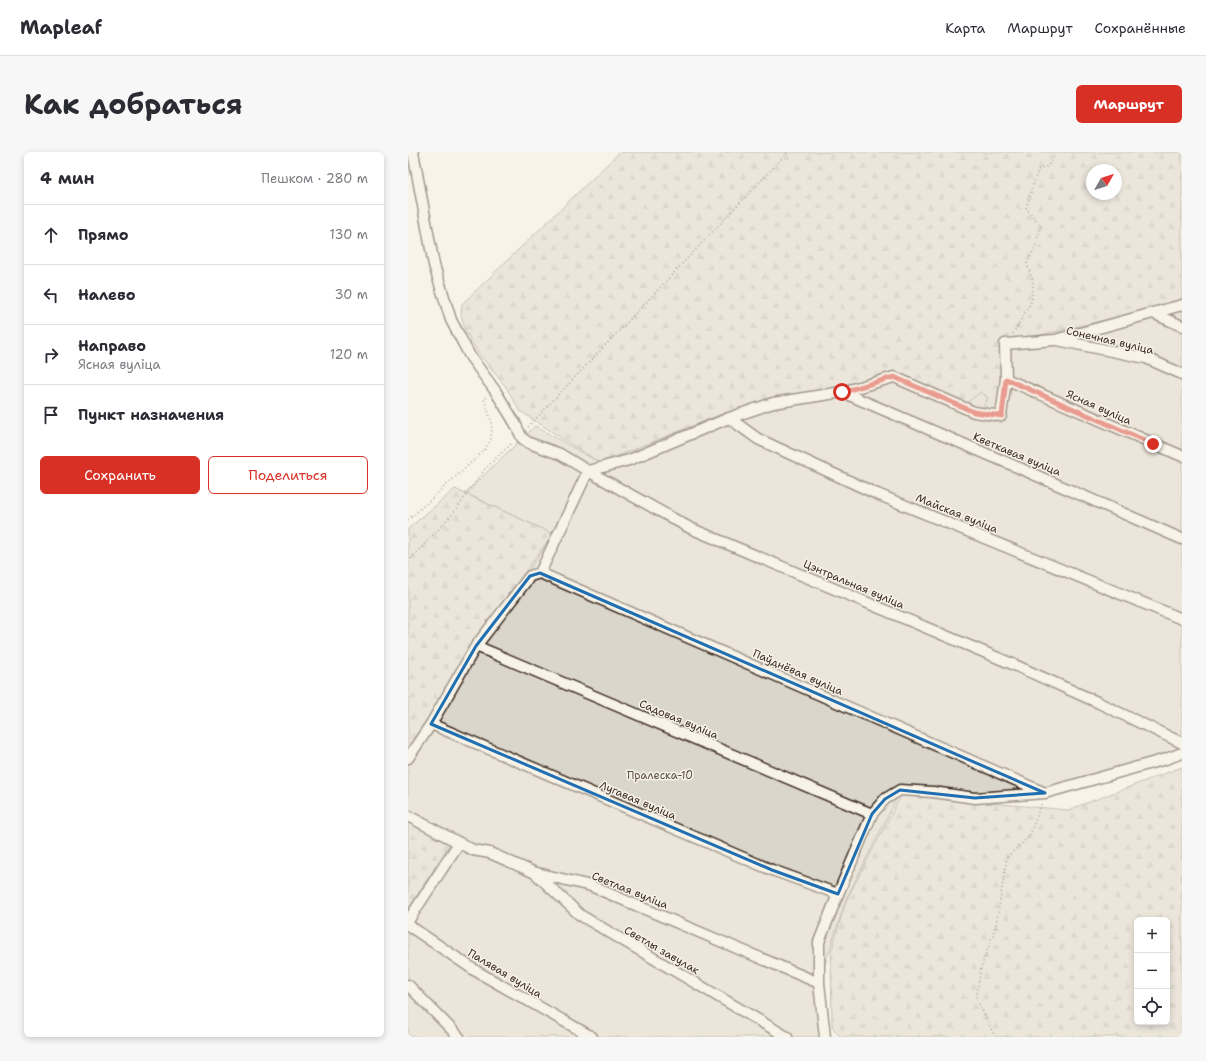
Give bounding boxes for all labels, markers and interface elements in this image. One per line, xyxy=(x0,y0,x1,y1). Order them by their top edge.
text: Mapleaf xyxy=(20,15,102,40)
text: Карта xyxy=(945,19,985,37)
text: Маршрут xyxy=(1007,19,1073,37)
text: Сохранённые xyxy=(1095,19,1186,37)
text: Как добраться xyxy=(24,85,243,123)
button: Маршрут xyxy=(1076,85,1182,123)
north arrow xyxy=(1086,164,1122,200)
text: 4 мин xyxy=(40,167,95,189)
text: Пешком · 280 m xyxy=(261,170,368,187)
icon: ahead xyxy=(40,224,62,246)
text: Прямо xyxy=(78,225,128,245)
text: 130 m xyxy=(330,226,368,243)
icon: left xyxy=(40,284,62,306)
text: Налево xyxy=(78,285,136,305)
text: 30 m xyxy=(334,286,368,303)
street label: Сонечная вуліца xyxy=(1065,323,1155,358)
text: Направо xyxy=(78,336,146,356)
icon: right xyxy=(40,344,62,366)
text: 120 m xyxy=(330,346,368,363)
text: Ясная вуліца xyxy=(78,356,161,373)
route start xyxy=(833,383,851,401)
street label: Ясная вуліца xyxy=(1064,386,1134,429)
icon: arrive xyxy=(40,404,62,426)
text: Пункт назначения xyxy=(78,405,224,425)
street label: Кветкавая вуліца xyxy=(971,429,1063,480)
route end xyxy=(1144,435,1162,453)
button: Сохранить xyxy=(40,456,200,494)
button: Поделиться xyxy=(208,456,368,494)
street label: Майская вуліца xyxy=(914,490,1000,537)
street label: Цэнтральная вуліца xyxy=(801,556,907,613)
street label: Паўднёвая вуліца xyxy=(750,646,845,699)
street label: Садовая вуліца xyxy=(637,696,721,743)
park label: Пралеска-10 xyxy=(627,768,693,783)
street label: Лугавая вуліца xyxy=(597,778,679,823)
street label: Светлая вуліца xyxy=(589,868,670,913)
map controls xyxy=(1134,917,1170,1025)
button: + xyxy=(1134,917,1170,953)
street label: Светлы завулак xyxy=(621,923,702,978)
street label: Палявая вуліца xyxy=(465,945,545,1001)
button: − xyxy=(1134,953,1170,989)
button: locate xyxy=(1134,989,1170,1025)

